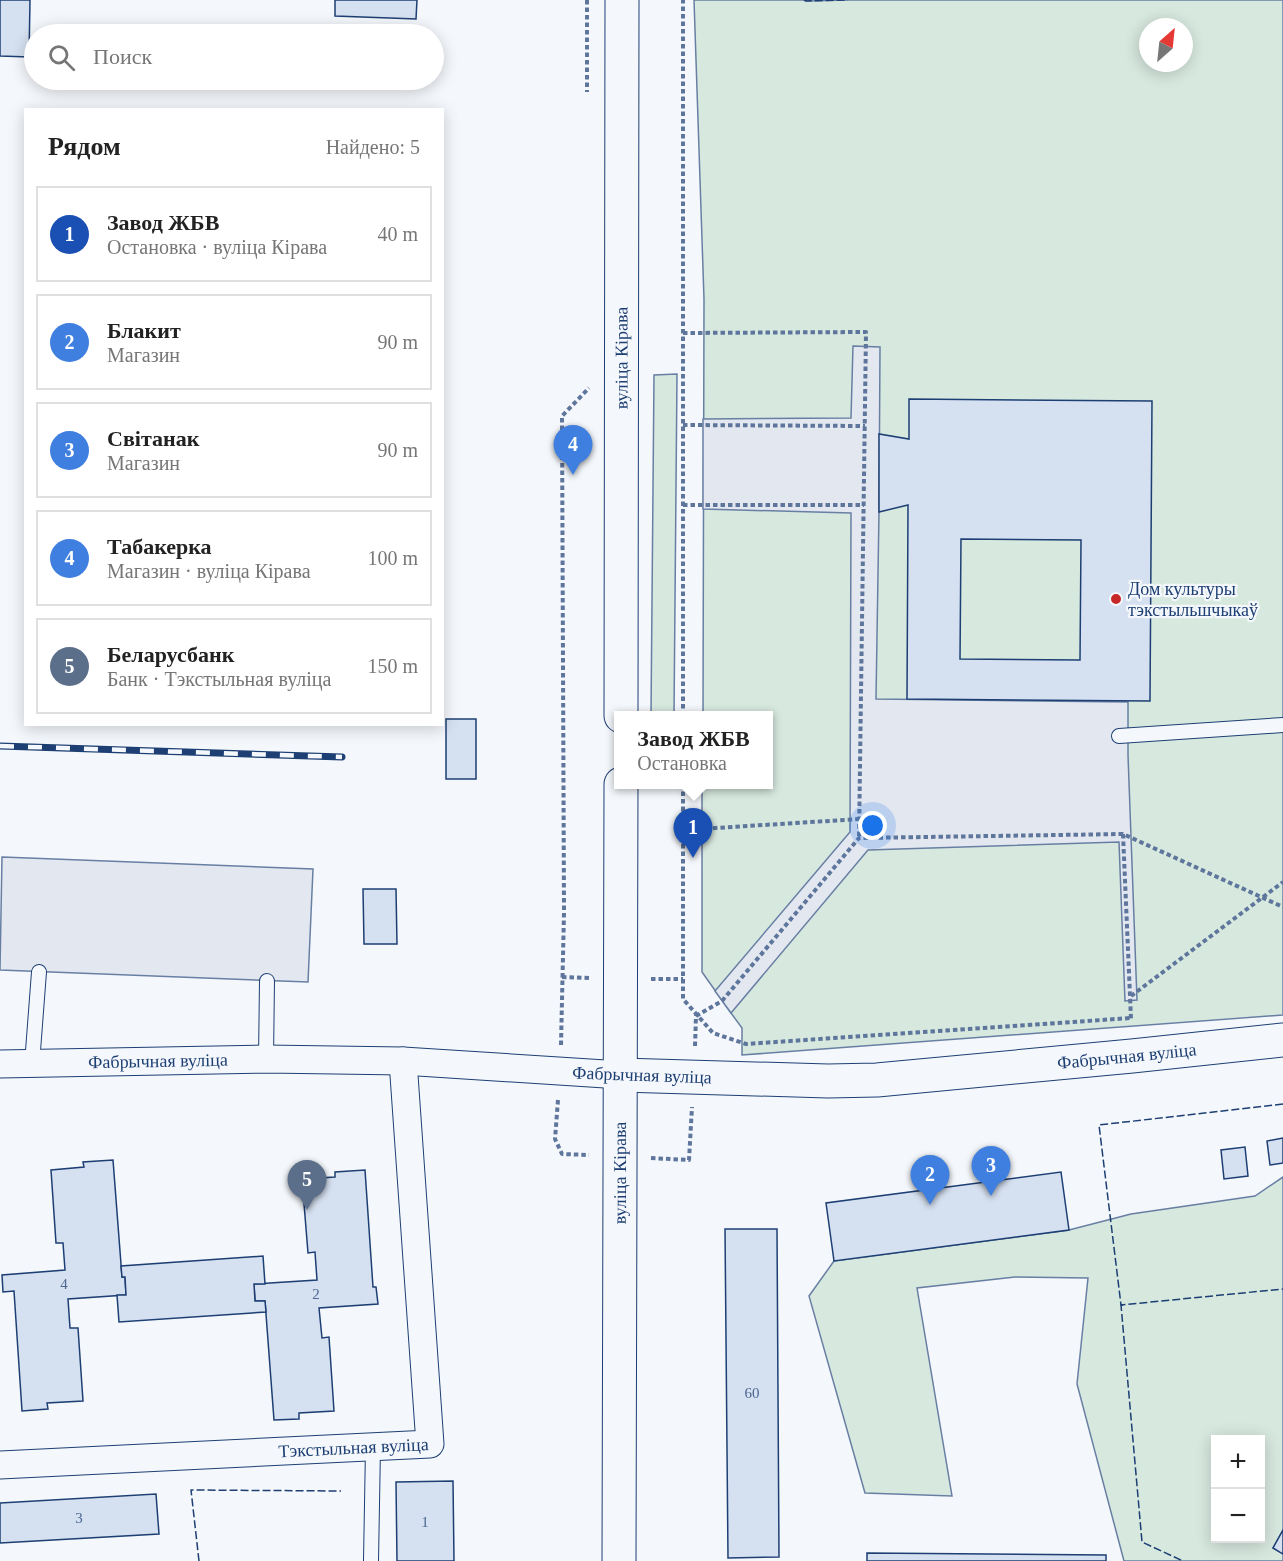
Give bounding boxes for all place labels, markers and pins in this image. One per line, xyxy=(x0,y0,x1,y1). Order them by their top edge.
pin: 4 xyxy=(554,426,592,475)
place label: Дом культуры тэкстыльшчыкаў xyxy=(1128,579,1258,620)
marker: Дом культуры тэкстыльшчыкаў xyxy=(1109,592,1123,606)
pin: 1 xyxy=(674,808,712,858)
pin: 3 xyxy=(972,1146,1010,1196)
pin: 2 xyxy=(910,1156,950,1205)
pin: 5 xyxy=(288,1160,326,1210)

